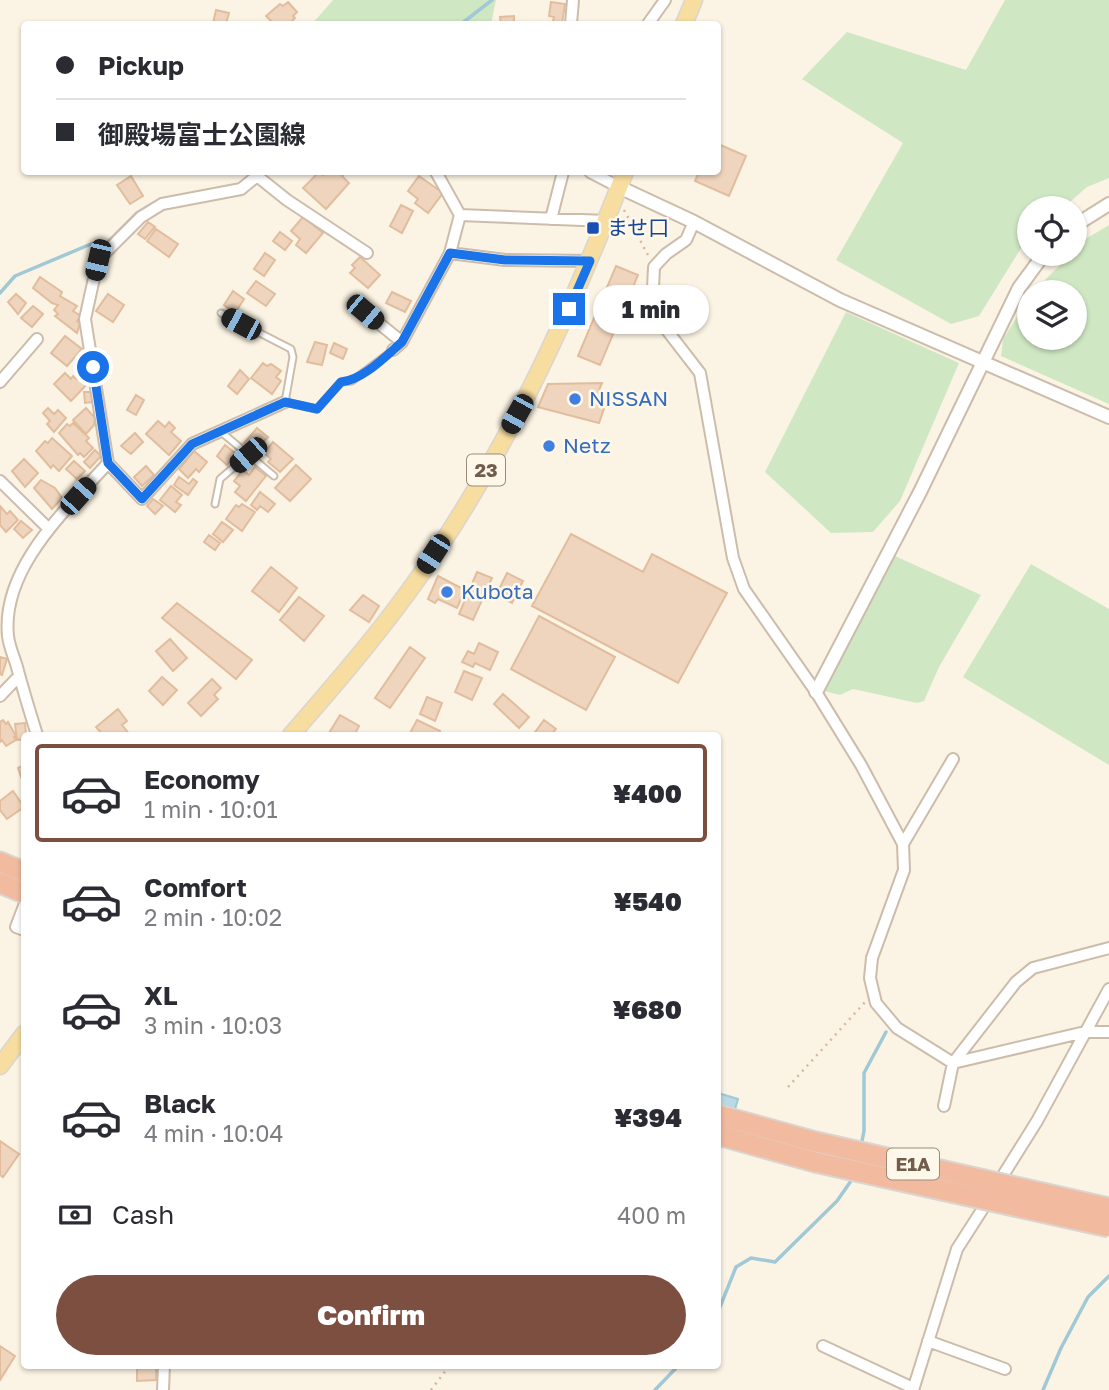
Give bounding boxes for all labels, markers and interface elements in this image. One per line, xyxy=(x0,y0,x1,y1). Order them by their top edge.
text: Pickup xyxy=(98,50,184,81)
text: 御殿場富士公園線 xyxy=(98,119,306,150)
map controls xyxy=(1017,196,1087,350)
button: locate xyxy=(1017,196,1087,266)
place label: ませ口 xyxy=(607,214,669,240)
marker: ませ口 xyxy=(585,220,601,236)
car xyxy=(84,237,113,283)
button: layers xyxy=(1017,280,1087,350)
callout: 1 min xyxy=(594,284,709,334)
car xyxy=(343,290,388,334)
route end xyxy=(553,293,585,325)
text: 1 min xyxy=(622,295,680,323)
car xyxy=(218,305,265,343)
route start xyxy=(77,351,109,383)
place label: NISSAN xyxy=(589,385,668,411)
car xyxy=(498,391,537,437)
marker: NISSAN xyxy=(567,391,583,407)
place label: Netz xyxy=(563,432,611,458)
car xyxy=(226,433,271,477)
marker: Netz xyxy=(541,438,557,454)
road number: 23 xyxy=(467,454,505,485)
car xyxy=(57,473,100,519)
car xyxy=(413,531,454,577)
place label: Kubota xyxy=(461,578,534,604)
marker: Kubota xyxy=(439,584,455,600)
icon: car xyxy=(60,762,123,825)
text: Economy xyxy=(144,764,260,795)
text: ¥400 xyxy=(613,778,682,809)
text: 1 min · 10:01 xyxy=(144,795,278,823)
icon: car xyxy=(60,870,123,933)
text: Comfort xyxy=(144,872,247,903)
text: ¥540 xyxy=(614,886,682,917)
text: 2 min · 10:02 xyxy=(144,903,282,931)
icon: car xyxy=(60,978,123,1041)
text: XL xyxy=(144,980,178,1011)
text: ¥680 xyxy=(613,994,682,1025)
text: 3 min · 10:03 xyxy=(144,1011,282,1039)
icon: car xyxy=(60,1086,123,1149)
text: Black xyxy=(144,1088,216,1119)
text: ¥394 xyxy=(614,1102,682,1133)
text: 4 min · 10:04 xyxy=(144,1119,283,1147)
road number: E1A xyxy=(887,1148,939,1180)
icon: cash xyxy=(56,1196,94,1234)
text: Cash xyxy=(112,1199,174,1230)
text: 400 m xyxy=(617,1201,686,1229)
button: Confirm xyxy=(56,1275,686,1355)

